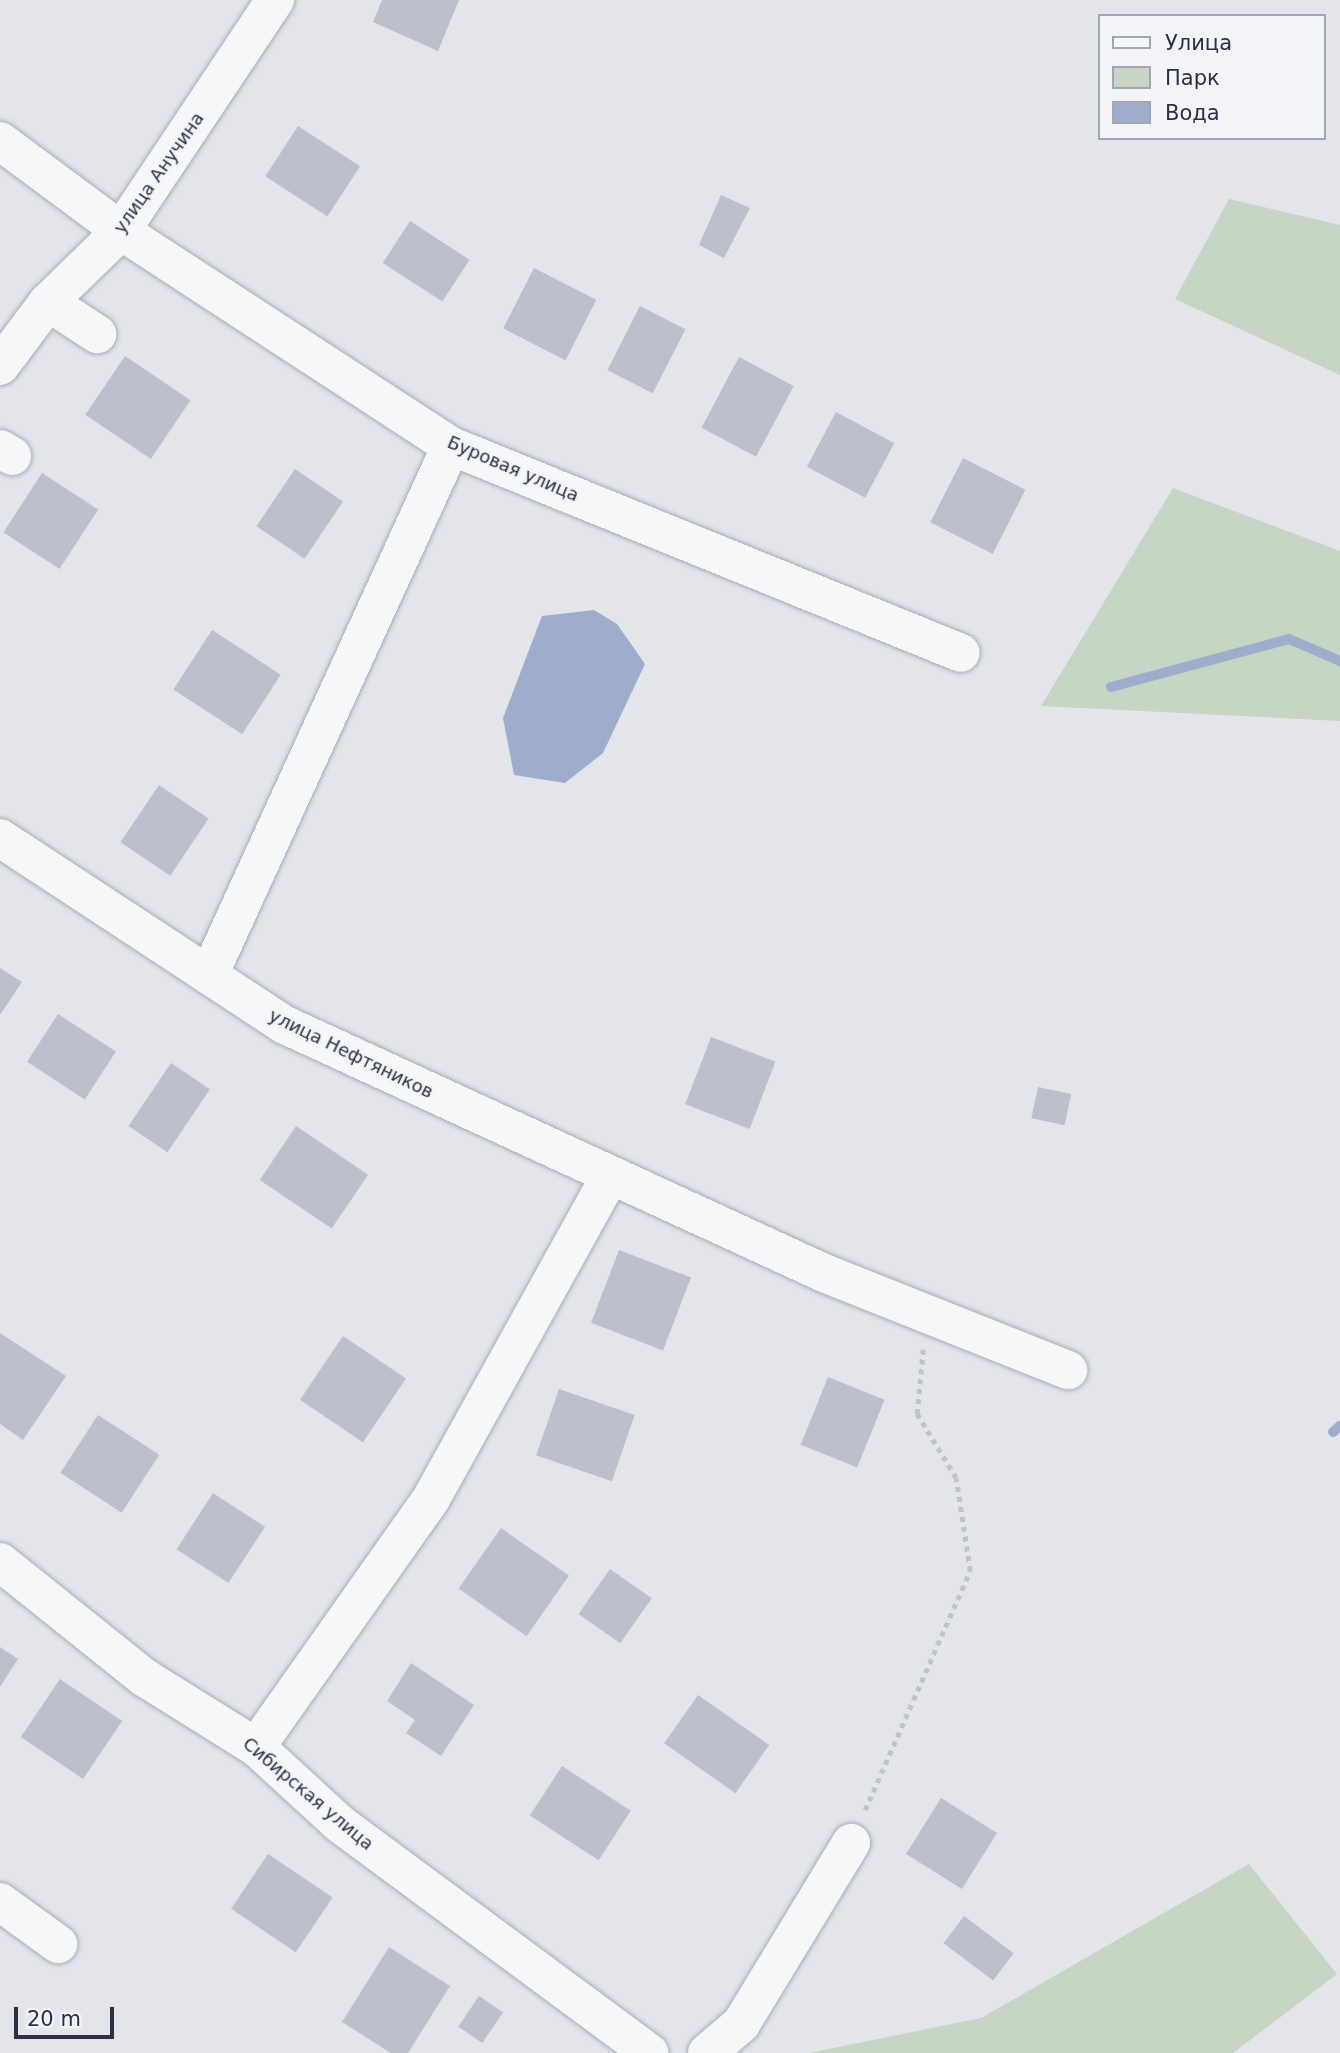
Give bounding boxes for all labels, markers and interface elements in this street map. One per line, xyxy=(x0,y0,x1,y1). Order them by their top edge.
legend xyxy=(1098,14,1326,140)
text: Улица xyxy=(1165,31,1232,55)
text: Парк xyxy=(1165,66,1220,90)
text: Вода xyxy=(1165,101,1220,125)
street label: улица Анучина xyxy=(109,108,209,238)
street label: Буровая улица xyxy=(444,432,582,506)
street label: улица Нефтяников xyxy=(265,1005,437,1103)
street label: Сибирская улица xyxy=(238,1733,378,1855)
scale bar xyxy=(18,1994,117,2038)
text: 20 m xyxy=(27,2007,81,2031)

